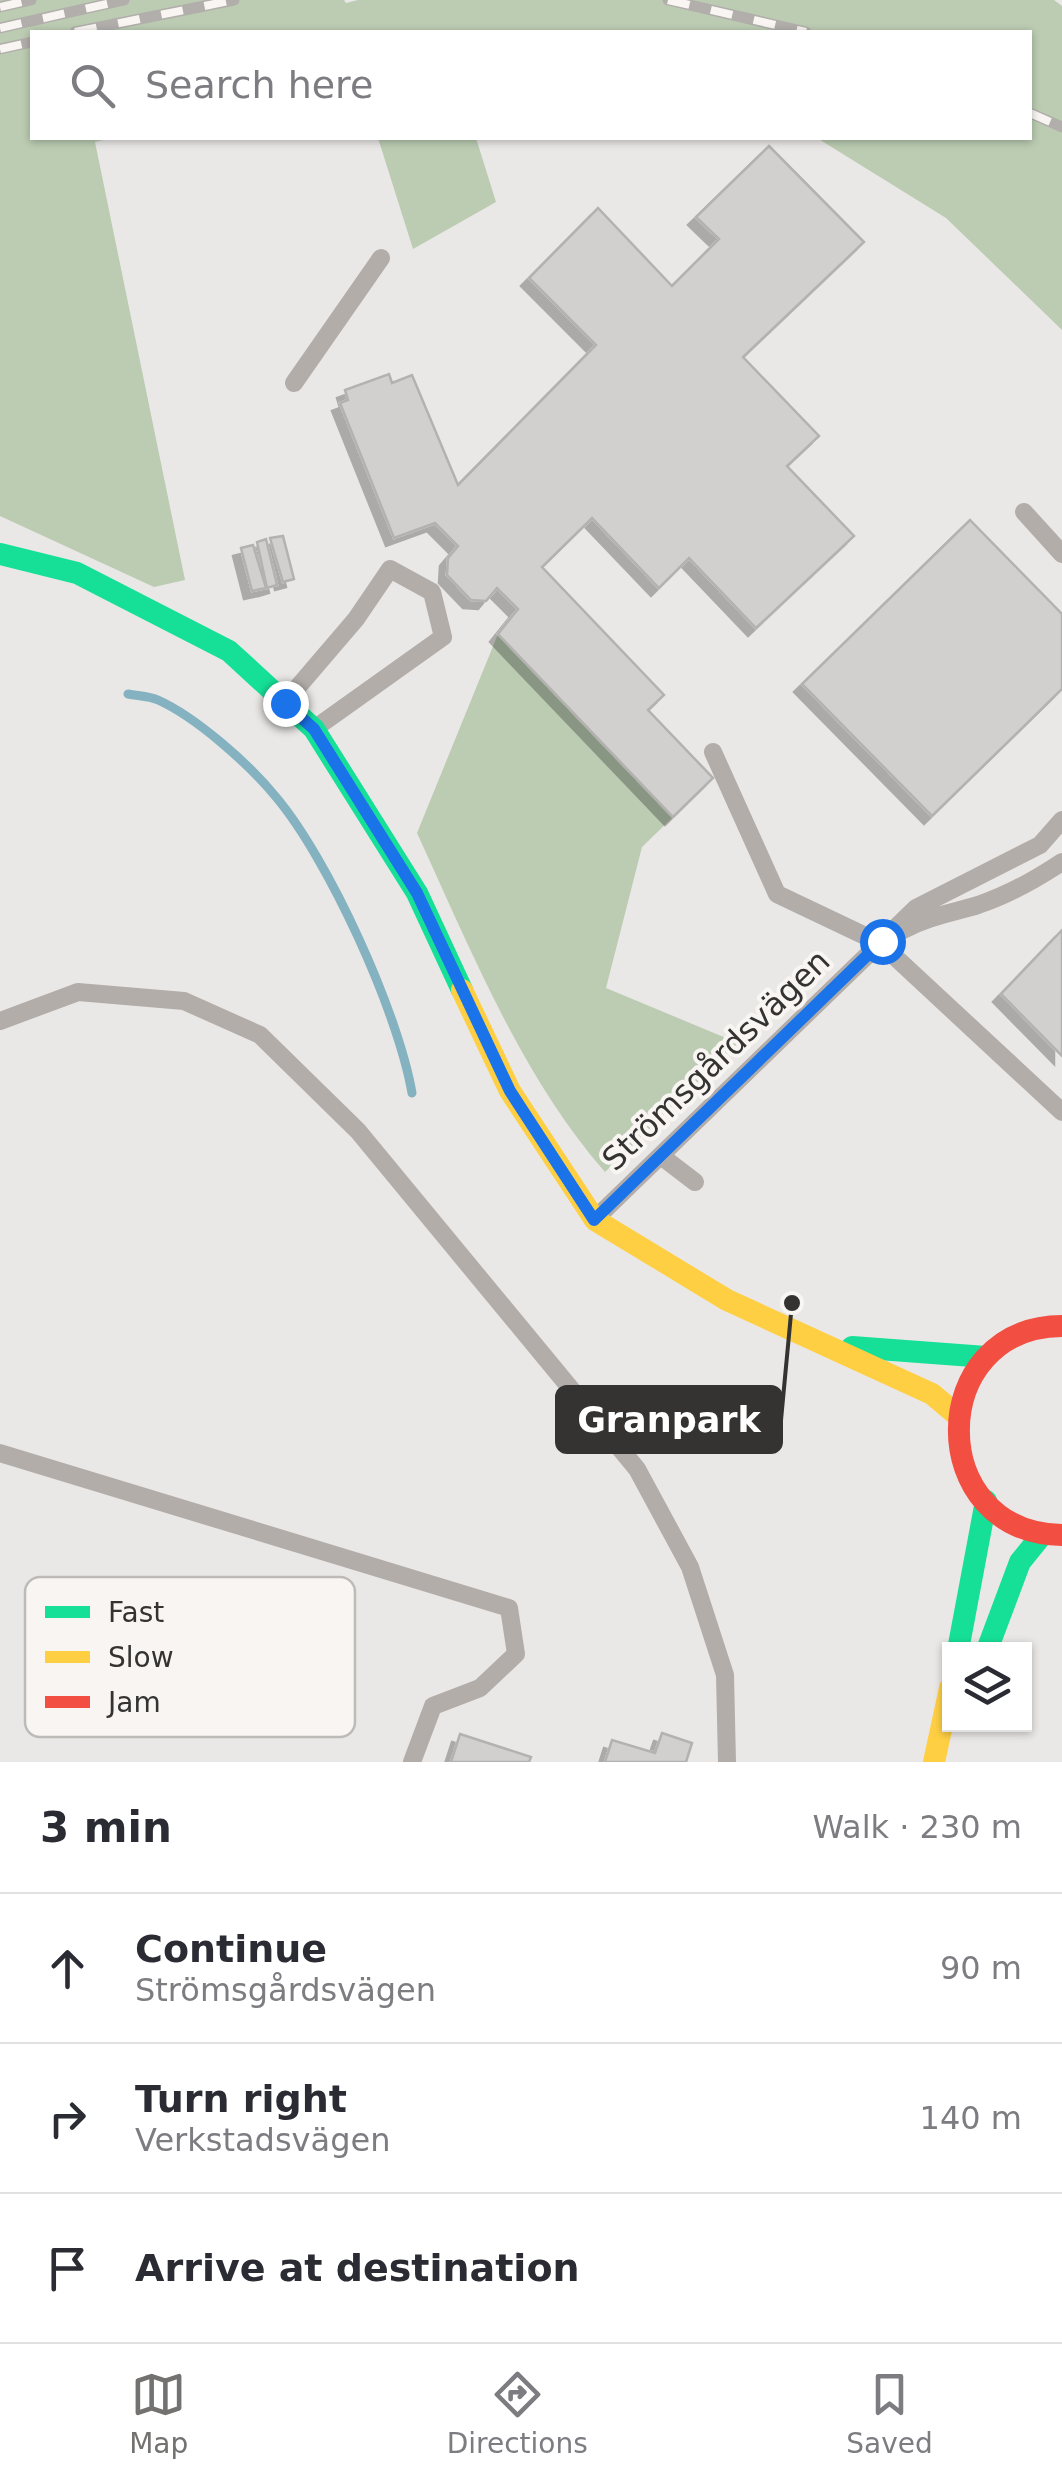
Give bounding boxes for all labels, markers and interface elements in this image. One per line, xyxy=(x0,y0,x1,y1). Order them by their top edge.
search box xyxy=(30,30,1032,140)
icon: search xyxy=(65,58,120,113)
text: Search here xyxy=(145,63,373,107)
route end xyxy=(263,681,309,727)
route start xyxy=(860,919,906,965)
street label: Strömsgårdsvägen xyxy=(595,942,837,1178)
callout: Granpark xyxy=(557,1387,781,1452)
text: Granpark xyxy=(577,1400,762,1440)
legend xyxy=(25,1577,355,1737)
text: Fast xyxy=(108,1596,164,1629)
text: Slow xyxy=(108,1641,174,1674)
map controls xyxy=(942,1642,1032,1732)
button: layers xyxy=(942,1642,1032,1732)
text: Jam xyxy=(106,1686,161,1719)
text: 3 min xyxy=(40,1803,172,1852)
text: Walk · 230 m xyxy=(812,1808,1022,1846)
text: Continue xyxy=(135,1927,327,1971)
icon: ahead xyxy=(40,1941,95,1996)
text: 90 m xyxy=(940,1949,1022,1987)
text: Strömsgårdsvägen xyxy=(135,1971,436,2009)
text: Turn right xyxy=(135,2077,347,2121)
icon: right xyxy=(40,2091,95,2146)
text: 140 m xyxy=(920,2099,1022,2137)
text: Verkstadsvägen xyxy=(135,2121,390,2159)
icon: arrive xyxy=(40,2241,95,2296)
text: Arrive at destination xyxy=(135,2246,580,2290)
tab: Map xyxy=(129,2367,188,2460)
tab: Directions xyxy=(447,2367,588,2460)
tab: Saved xyxy=(846,2367,933,2460)

